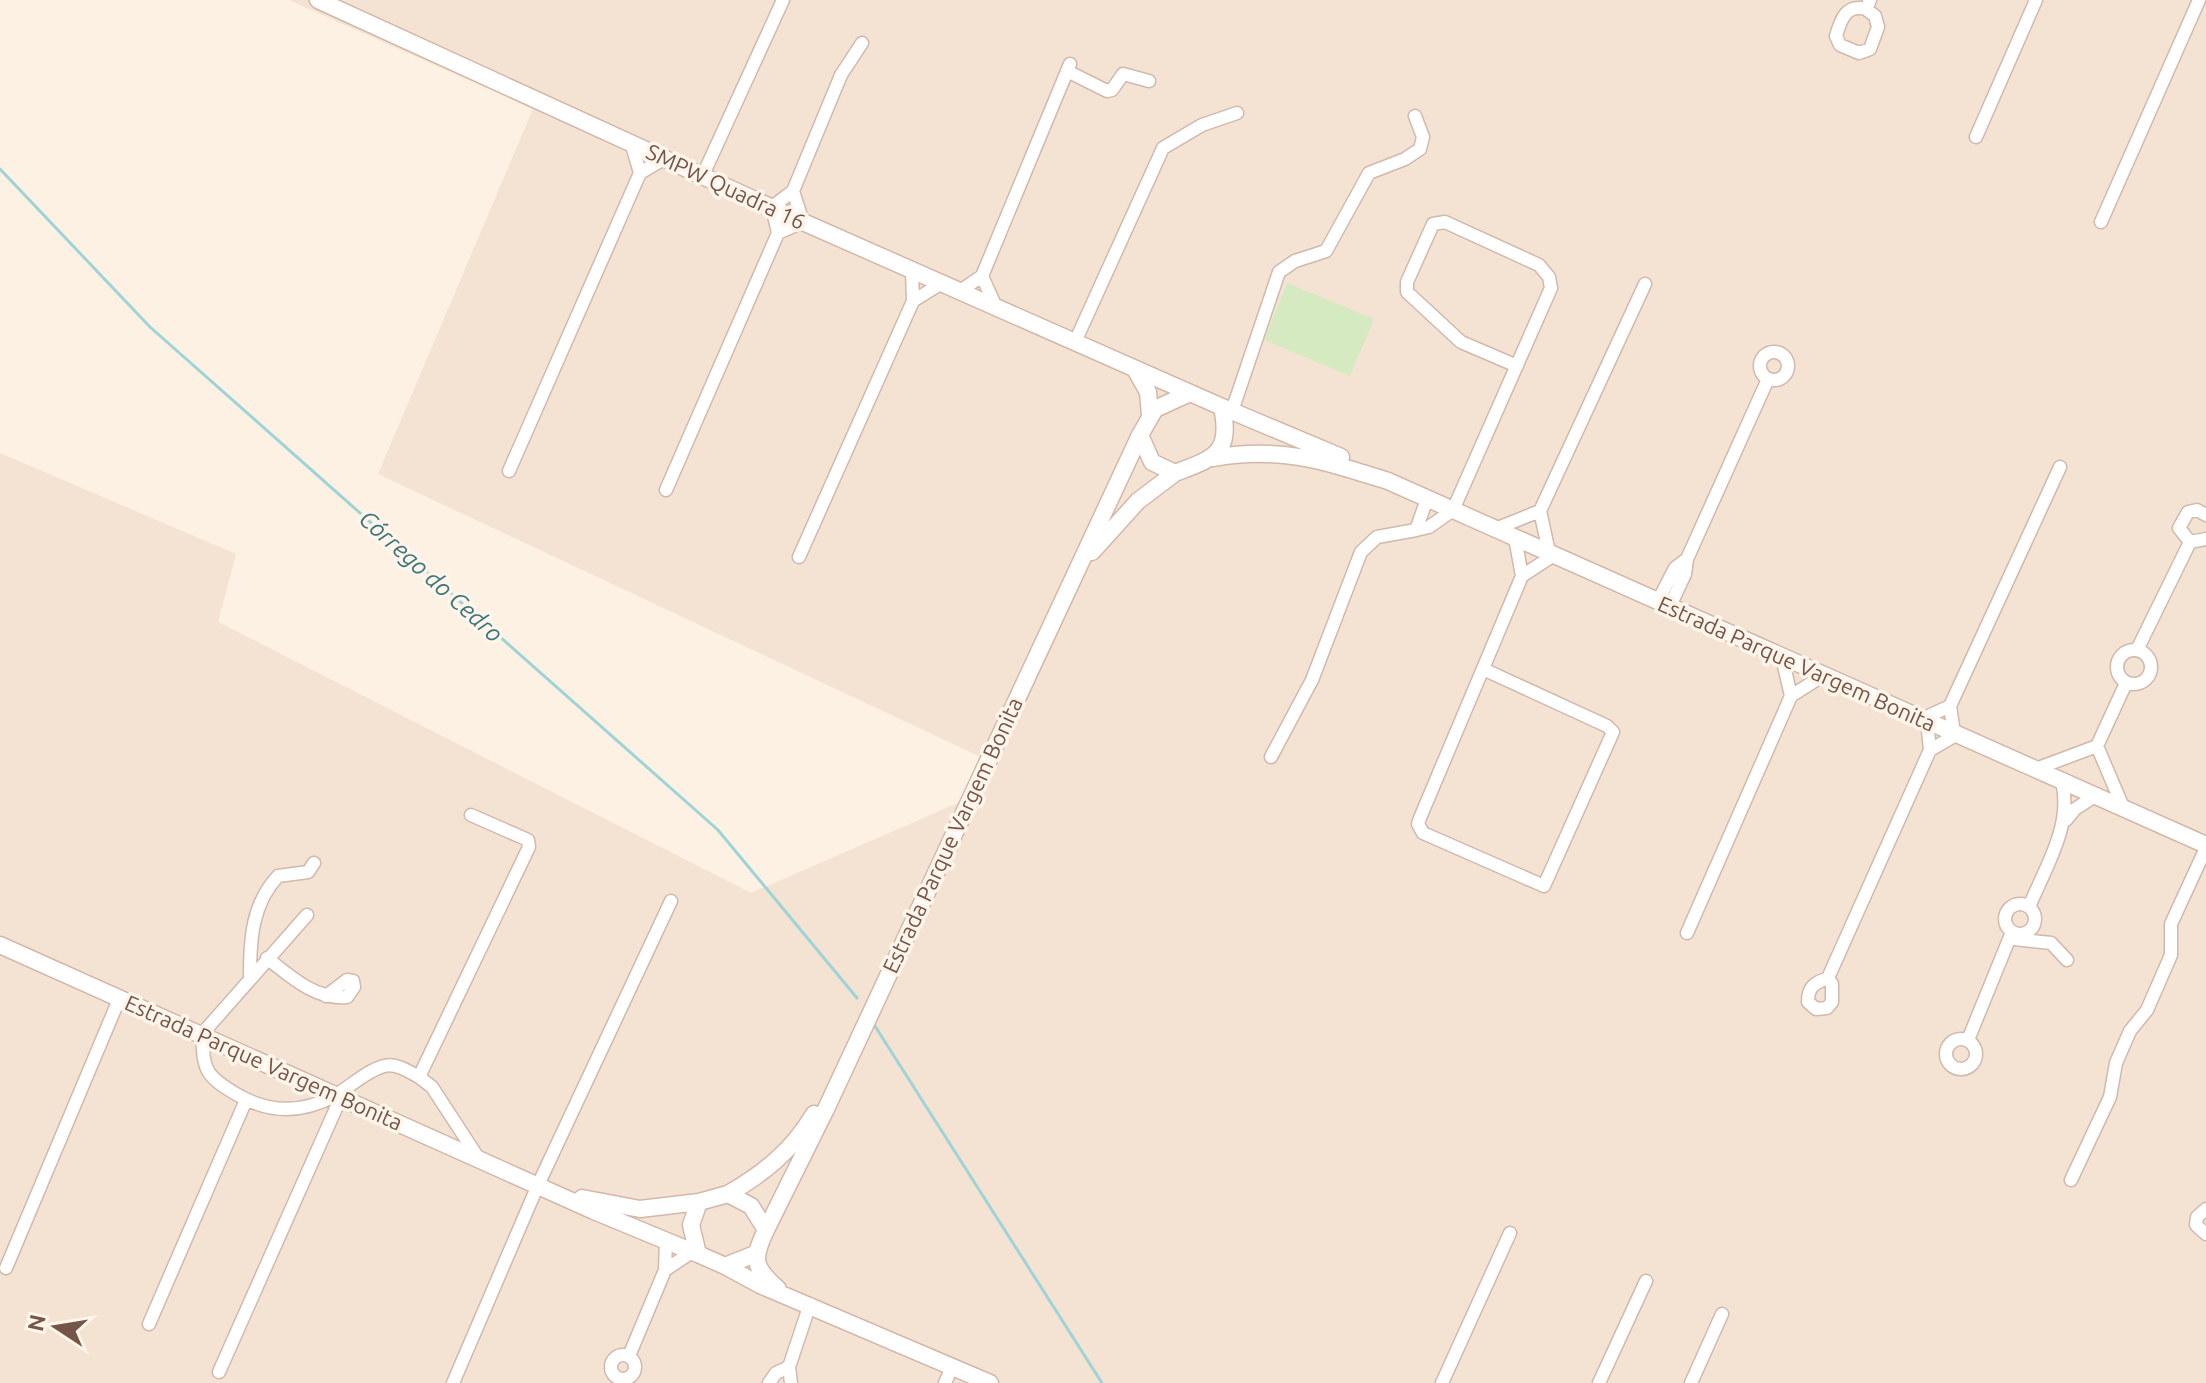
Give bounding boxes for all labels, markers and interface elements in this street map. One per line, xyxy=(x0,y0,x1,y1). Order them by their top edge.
street label: SMPW Quadra 16 xyxy=(643,138,809,234)
water label: Córrego do Cedro xyxy=(354,505,508,647)
street label: Estrada Parque Vargem Bonita xyxy=(1654,590,1940,736)
street label: Estrada Parque Vargem Bonita xyxy=(877,693,1027,977)
street label: Estrada Parque Vargem Bonita xyxy=(121,989,407,1135)
north arrow xyxy=(16,1287,96,1367)
text: N xyxy=(22,1312,50,1333)

